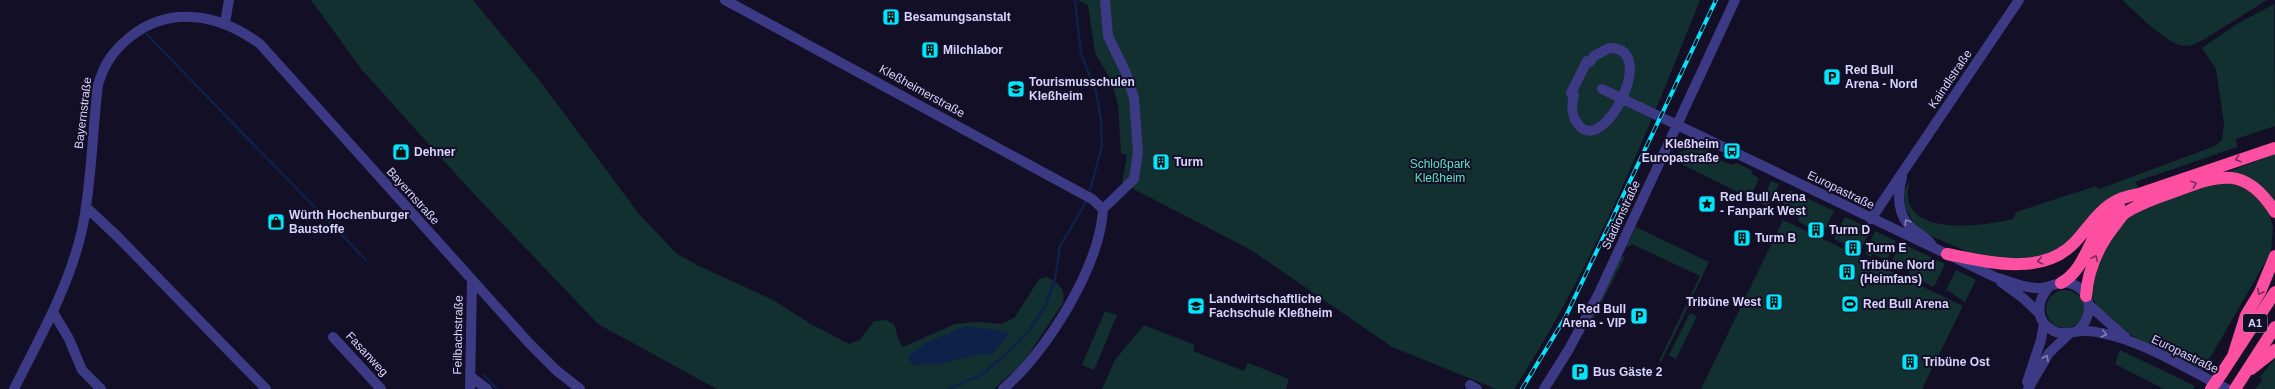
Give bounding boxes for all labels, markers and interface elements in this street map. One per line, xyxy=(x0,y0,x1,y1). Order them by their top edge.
building icon: Besamungsanstalt xyxy=(881,7,901,27)
place label: Besamungsanstalt xyxy=(904,10,1011,24)
building icon: Milchlabor xyxy=(920,40,940,60)
place label: Milchlabor xyxy=(943,43,1003,57)
street label: Kaindlstraße xyxy=(1925,47,1975,111)
street label: Kleßheimerstraße xyxy=(877,62,967,120)
place label: Red Bull Arena - Nord xyxy=(1845,63,1918,91)
parking icon: Red Bull Arena - Nord xyxy=(1822,67,1842,87)
place label: Tourismusschulen Kleßheim xyxy=(1029,75,1135,103)
street label: Bayernstraße xyxy=(72,76,94,150)
school or university icon: Tourismusschulen Kleßheim xyxy=(1006,79,1026,99)
place label: Kleßheim Europastraße xyxy=(1642,137,1719,165)
bus stop icon: Kleßheim Europastraße xyxy=(1722,141,1742,161)
shop icon: Dehner xyxy=(391,142,411,162)
place label: Dehner xyxy=(414,145,456,159)
building icon: Turm xyxy=(1151,152,1171,172)
one-way arrow xyxy=(2234,154,2241,163)
place label: Turm xyxy=(1174,155,1203,169)
park label: Schloßpark Kleßheim xyxy=(1410,157,1471,185)
street label: Bayernstraße xyxy=(384,165,443,228)
street label: Europastraße xyxy=(1805,168,1877,212)
street label: Stadionstraße xyxy=(1599,178,1643,252)
one-way arrow xyxy=(2191,180,2198,189)
place label: Red Bull Arena - Fanpark West xyxy=(1720,190,1806,218)
place icon: Red Bull Arena - Fanpark West xyxy=(1697,194,1717,214)
place label: Würth Hochenburger Baustoffe xyxy=(289,208,409,236)
shop icon: Würth Hochenburger Baustoffe xyxy=(266,212,286,232)
one-way arrow xyxy=(1904,219,1912,226)
building icon: Turm D xyxy=(1806,220,1826,240)
place label: Turm D xyxy=(1829,223,1870,237)
building icon: Turm B xyxy=(1732,228,1752,248)
place label: Turm B xyxy=(1755,231,1796,245)
building icon: Turm E xyxy=(1843,238,1863,258)
place label: Turm E xyxy=(1866,241,1906,255)
one-way arrow xyxy=(2090,255,2098,262)
one-way arrow xyxy=(2037,256,2043,264)
place label: Tribüne Nord (Heimfans) xyxy=(1860,258,1935,286)
building icon: Tribüne Nord (Heimfans) xyxy=(1837,262,1857,282)
one-way arrow xyxy=(2257,288,2264,295)
place label: Landwirtschaftliche Fachschule Kleßheim xyxy=(1209,292,1332,320)
building icon: Tribüne West xyxy=(1764,292,1784,312)
sports icon: Red Bull Arena xyxy=(1840,294,1860,314)
street label: Feilbachstraße xyxy=(450,295,466,375)
place label: Tribüne West xyxy=(1686,295,1761,309)
school or university icon: Landwirtschaftliche Fachschule Kleßheim xyxy=(1186,296,1206,316)
place label: Red Bull Arena xyxy=(1863,297,1949,311)
place label: Red Bull Arena - VIP xyxy=(1562,302,1626,330)
parking icon: Red Bull Arena - VIP xyxy=(1629,306,1649,326)
road number: A1 xyxy=(2243,314,2267,332)
street label: Fasanweg xyxy=(343,329,391,379)
one-way arrow xyxy=(2100,329,2107,338)
street label: Europastraße xyxy=(2149,332,2221,376)
building icon: Tribüne Ost xyxy=(1900,352,1920,372)
place label: Tribüne Ost xyxy=(1923,355,1990,369)
one-way arrow xyxy=(2042,355,2049,362)
parking icon: Bus Gäste 2 xyxy=(1570,362,1590,382)
place label: Bus Gäste 2 xyxy=(1593,365,1663,379)

